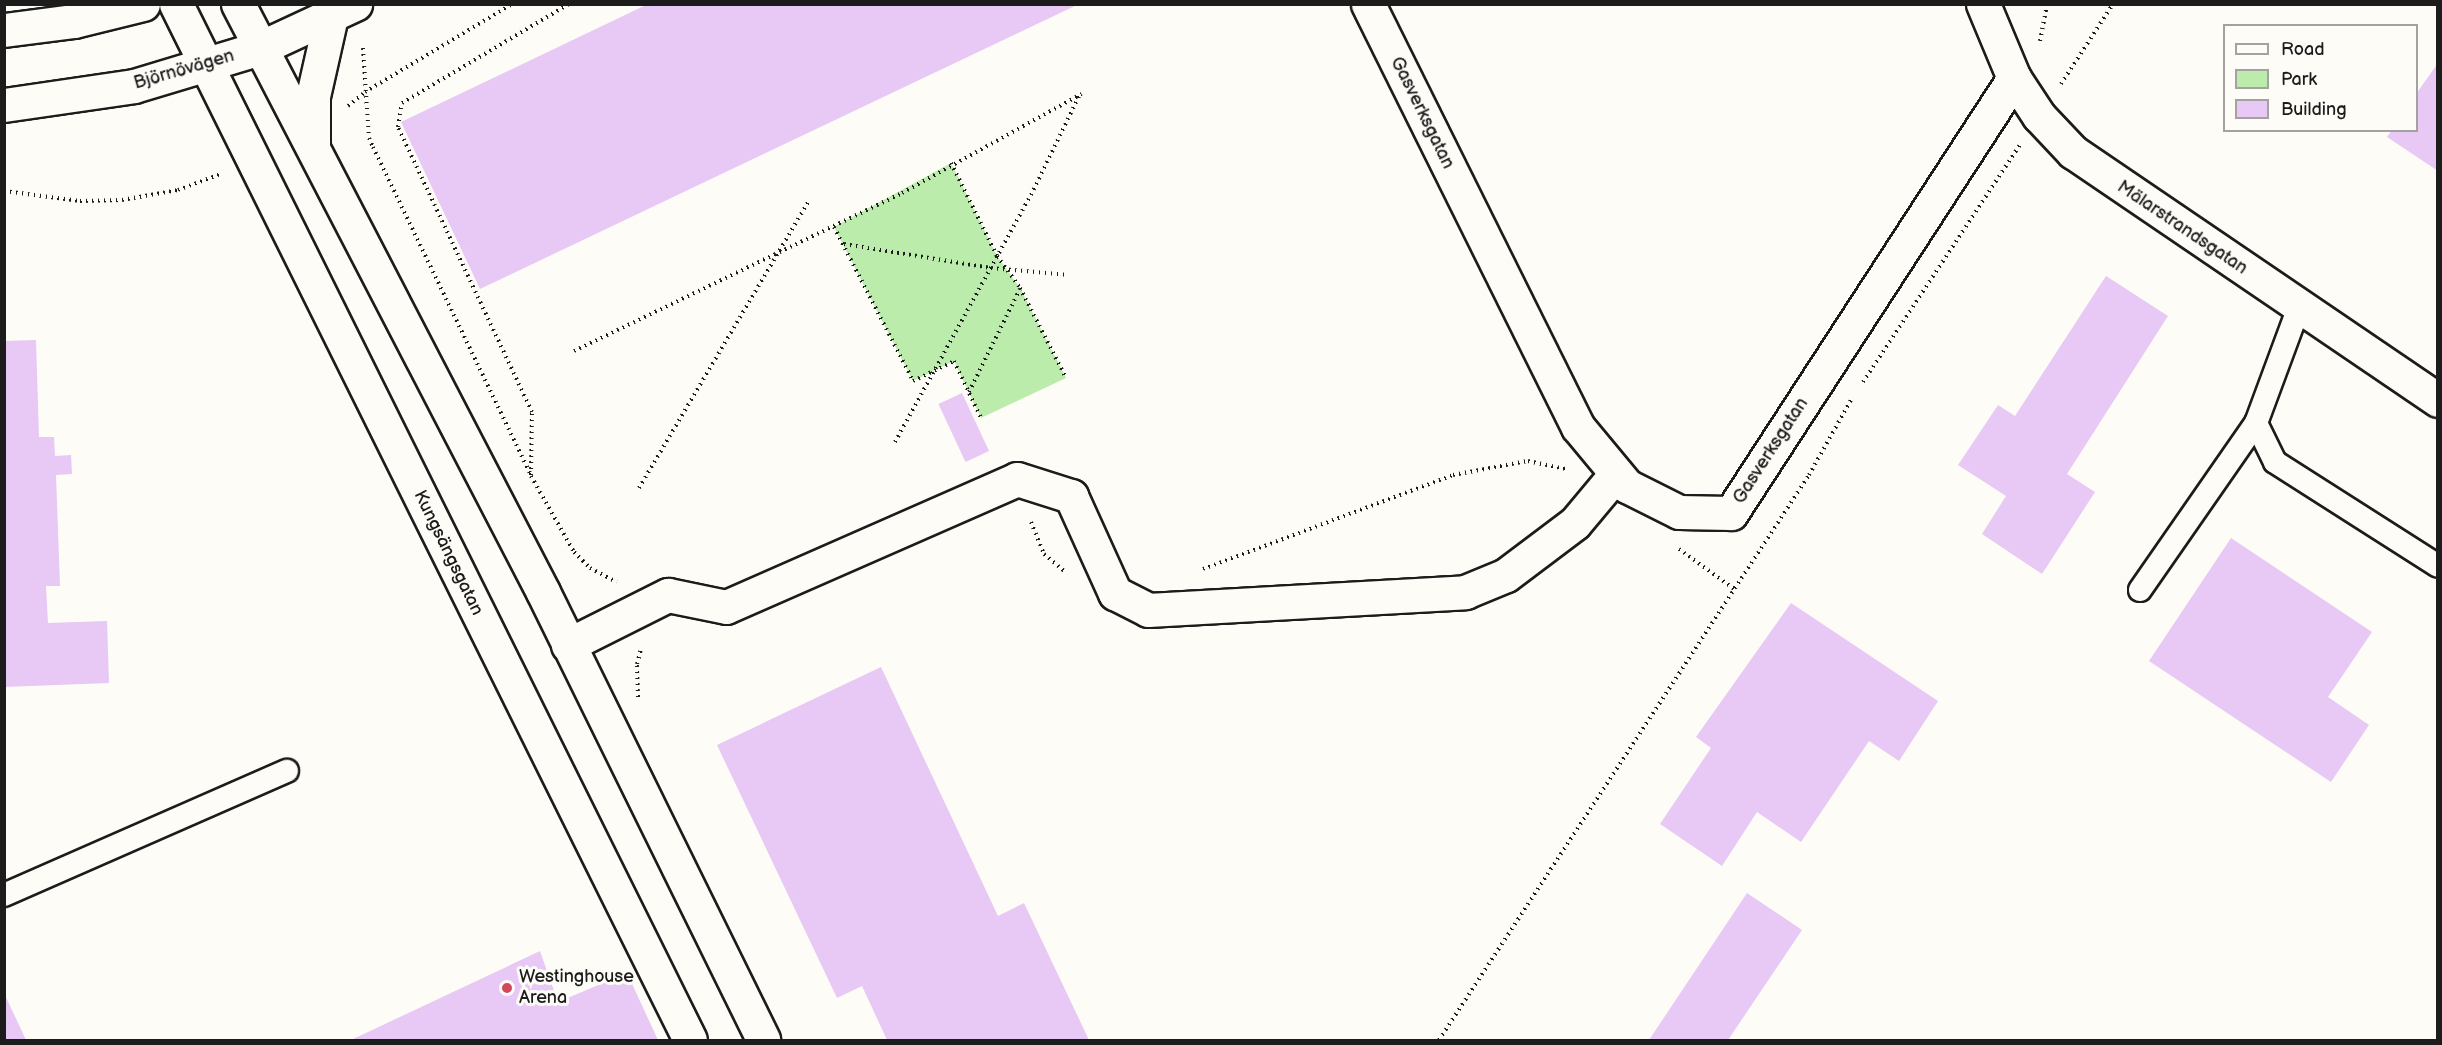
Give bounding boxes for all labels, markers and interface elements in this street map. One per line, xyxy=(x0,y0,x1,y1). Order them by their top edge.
legend xyxy=(2223,24,2418,132)
text: Road xyxy=(2281,39,2325,60)
street label: Björnövägen xyxy=(131,45,237,95)
street label: Gasverksgatan xyxy=(1386,53,1458,173)
text: Park xyxy=(2281,69,2317,90)
text: Building xyxy=(2281,99,2347,120)
street label: Mälarstrandsgatan xyxy=(2113,176,2251,280)
street label: Gasverksgatan xyxy=(1729,394,1813,508)
street label: Kungsängsgatan xyxy=(408,487,488,619)
place label: Westinghouse Arena xyxy=(519,967,634,1010)
marker: Westinghouse Arena xyxy=(500,981,514,995)

